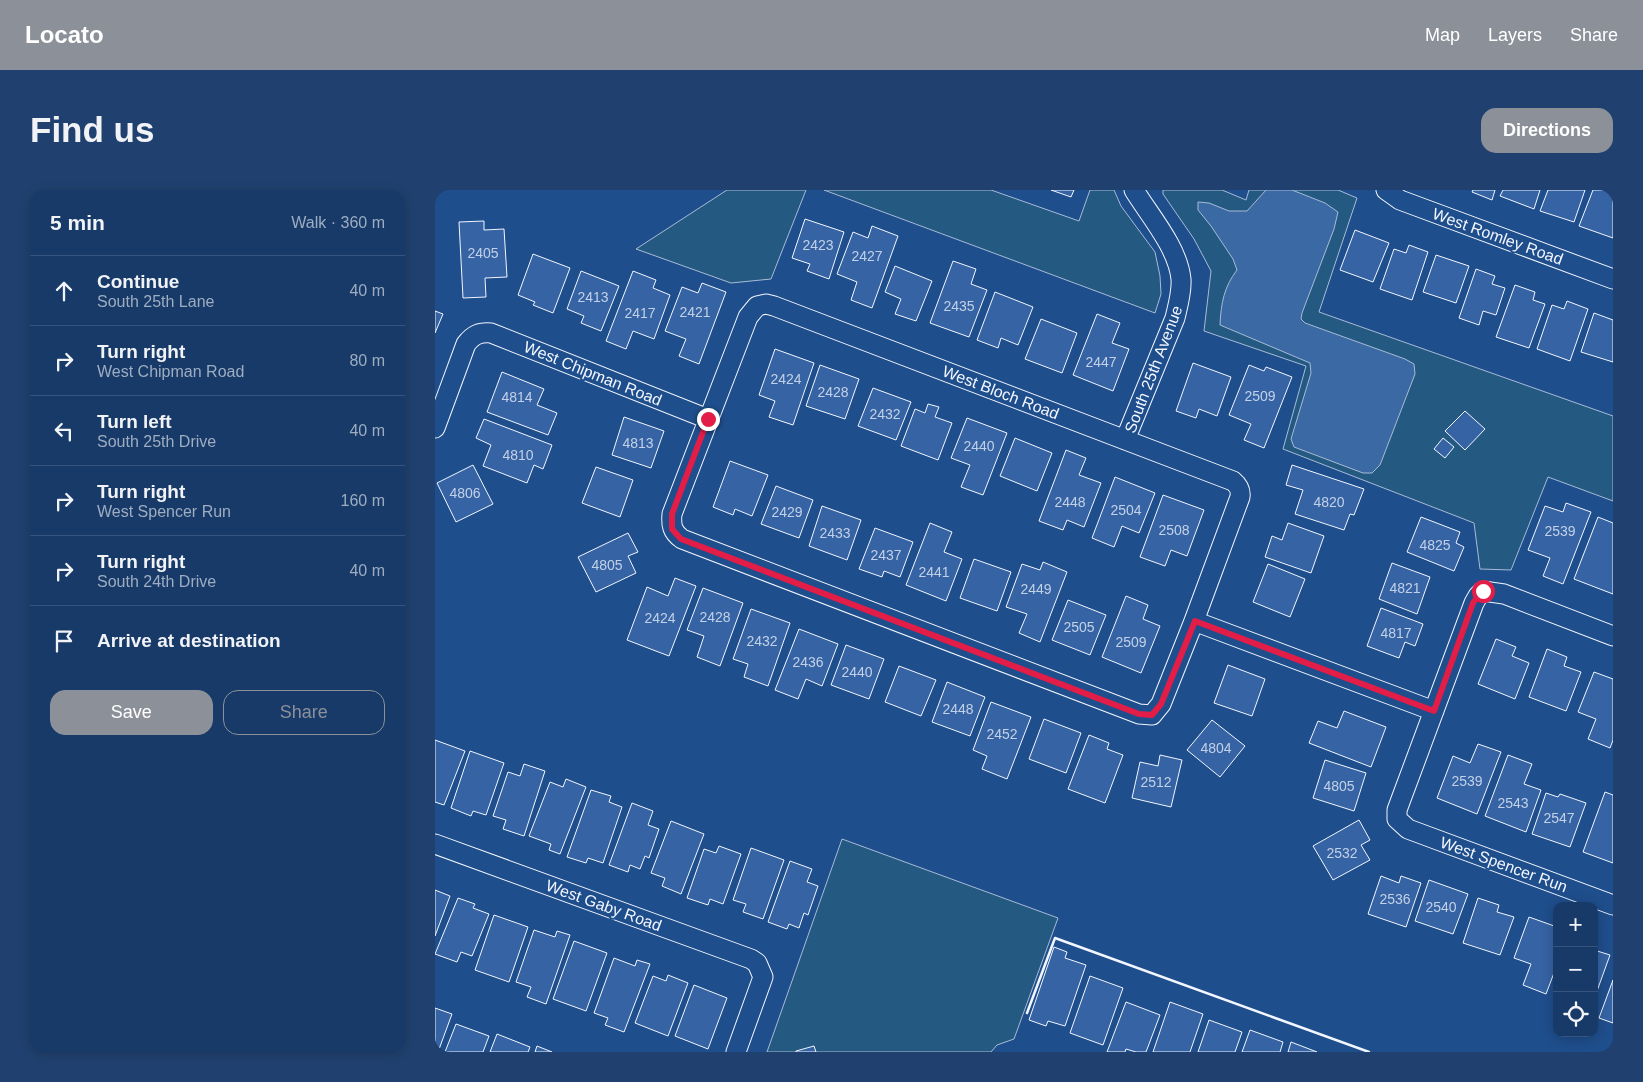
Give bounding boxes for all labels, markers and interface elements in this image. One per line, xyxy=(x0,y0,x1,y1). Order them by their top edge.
text: Locato xyxy=(25,21,104,48)
text: Map xyxy=(1425,25,1460,45)
text: Layers xyxy=(1488,25,1542,45)
text: Share xyxy=(1570,25,1618,45)
button: Directions xyxy=(1481,108,1613,153)
text: Find us xyxy=(30,110,154,149)
street label: West Romley Road xyxy=(1430,205,1565,268)
text: 5 min xyxy=(50,211,105,234)
text: Walk · 360 m xyxy=(291,214,385,231)
house number: 2423 xyxy=(802,237,834,253)
house number: 2405 xyxy=(467,245,499,261)
house number: 2427 xyxy=(851,248,883,264)
text: Continue xyxy=(97,271,179,292)
icon: ahead xyxy=(50,277,78,305)
text: 40 m xyxy=(349,282,385,299)
house number: 2413 xyxy=(577,289,609,305)
text: South 25th Lane xyxy=(97,293,214,310)
house number: 2435 xyxy=(943,298,975,314)
street label: South 25th Avenue xyxy=(1121,303,1186,435)
house number: 2421 xyxy=(679,304,711,320)
house number: 2417 xyxy=(624,305,656,321)
street label: West Chipman Road xyxy=(521,338,664,409)
text: Turn right xyxy=(97,341,185,362)
icon: right xyxy=(50,347,78,375)
text: 80 m xyxy=(349,352,385,369)
house number: 2447 xyxy=(1085,354,1117,370)
street label: West Bloch Road xyxy=(940,362,1061,423)
text: West Chipman Road xyxy=(97,363,244,380)
house number: 2424 xyxy=(770,371,802,387)
house number: 2428 xyxy=(817,384,849,400)
house number: 2509 xyxy=(1244,388,1276,404)
house number: 4814 xyxy=(501,389,533,405)
house number: 2432 xyxy=(869,406,901,422)
route end xyxy=(697,408,720,431)
text: Turn left xyxy=(97,411,172,432)
icon: left xyxy=(50,417,78,445)
text: 40 m xyxy=(349,422,385,439)
text: South 25th Drive xyxy=(97,433,216,450)
house number: 4813 xyxy=(622,435,654,451)
house number: 2440 xyxy=(963,438,995,454)
house number: 4810 xyxy=(502,447,534,463)
text: Turn right xyxy=(97,481,185,502)
house number: 4806 xyxy=(449,485,481,501)
icon: right xyxy=(50,487,78,515)
text: 160 m xyxy=(341,492,385,509)
house number: 2448 xyxy=(1054,494,1086,510)
house number: 4820 xyxy=(1313,494,1345,510)
house number: 2504 xyxy=(1110,502,1142,518)
text: West Spencer Run xyxy=(97,503,231,520)
house number: 2429 xyxy=(771,504,803,520)
house number: 2508 xyxy=(1158,522,1190,538)
house number: 2539 xyxy=(1544,523,1576,539)
house number: 2433 xyxy=(819,525,851,541)
house number: 4825 xyxy=(1419,537,1451,553)
house number: 2437 xyxy=(870,547,902,563)
text: Turn right xyxy=(97,551,185,572)
icon: right xyxy=(50,557,78,585)
house number: 4805 xyxy=(591,557,623,573)
text: 40 m xyxy=(349,562,385,579)
house number: 2441 xyxy=(918,564,950,580)
text: South 24th Drive xyxy=(97,573,216,590)
house number: 4821 xyxy=(1389,580,1421,596)
route start xyxy=(1472,580,1495,603)
house number: 2449 xyxy=(1020,581,1052,597)
house number: 2428 xyxy=(699,609,731,625)
house number: 2424 xyxy=(644,610,676,626)
house number: 2505 xyxy=(1063,619,1095,635)
house number: 4817 xyxy=(1380,625,1412,641)
icon: arrive xyxy=(50,627,78,655)
text: Arrive at destination xyxy=(97,630,281,651)
house number: 2432 xyxy=(746,633,778,649)
house number: 2509 xyxy=(1115,634,1147,650)
house number: 2436 xyxy=(792,654,824,670)
house number: 2440 xyxy=(841,664,873,680)
button: Save xyxy=(50,690,213,735)
button: Share xyxy=(223,690,385,735)
house number: 2448 xyxy=(942,701,974,717)
house number: 2452 xyxy=(986,726,1018,742)
house number: 4804 xyxy=(1200,740,1232,756)
house number: 2539 xyxy=(1451,773,1483,789)
house number: 2512 xyxy=(1140,774,1172,790)
house number: 4805 xyxy=(1323,778,1355,794)
house number: 2543 xyxy=(1497,795,1529,811)
house number: 2547 xyxy=(1543,810,1575,826)
street label: West Spencer Run xyxy=(1438,834,1570,895)
house number: 2532 xyxy=(1326,845,1358,861)
street label: West Gaby Road xyxy=(544,877,664,934)
house number: 2536 xyxy=(1379,891,1411,907)
house number: 2540 xyxy=(1425,899,1457,915)
map controls xyxy=(1553,902,1598,1037)
button: + xyxy=(1553,902,1598,947)
button: − xyxy=(1553,947,1598,992)
button: locate xyxy=(1553,992,1598,1037)

